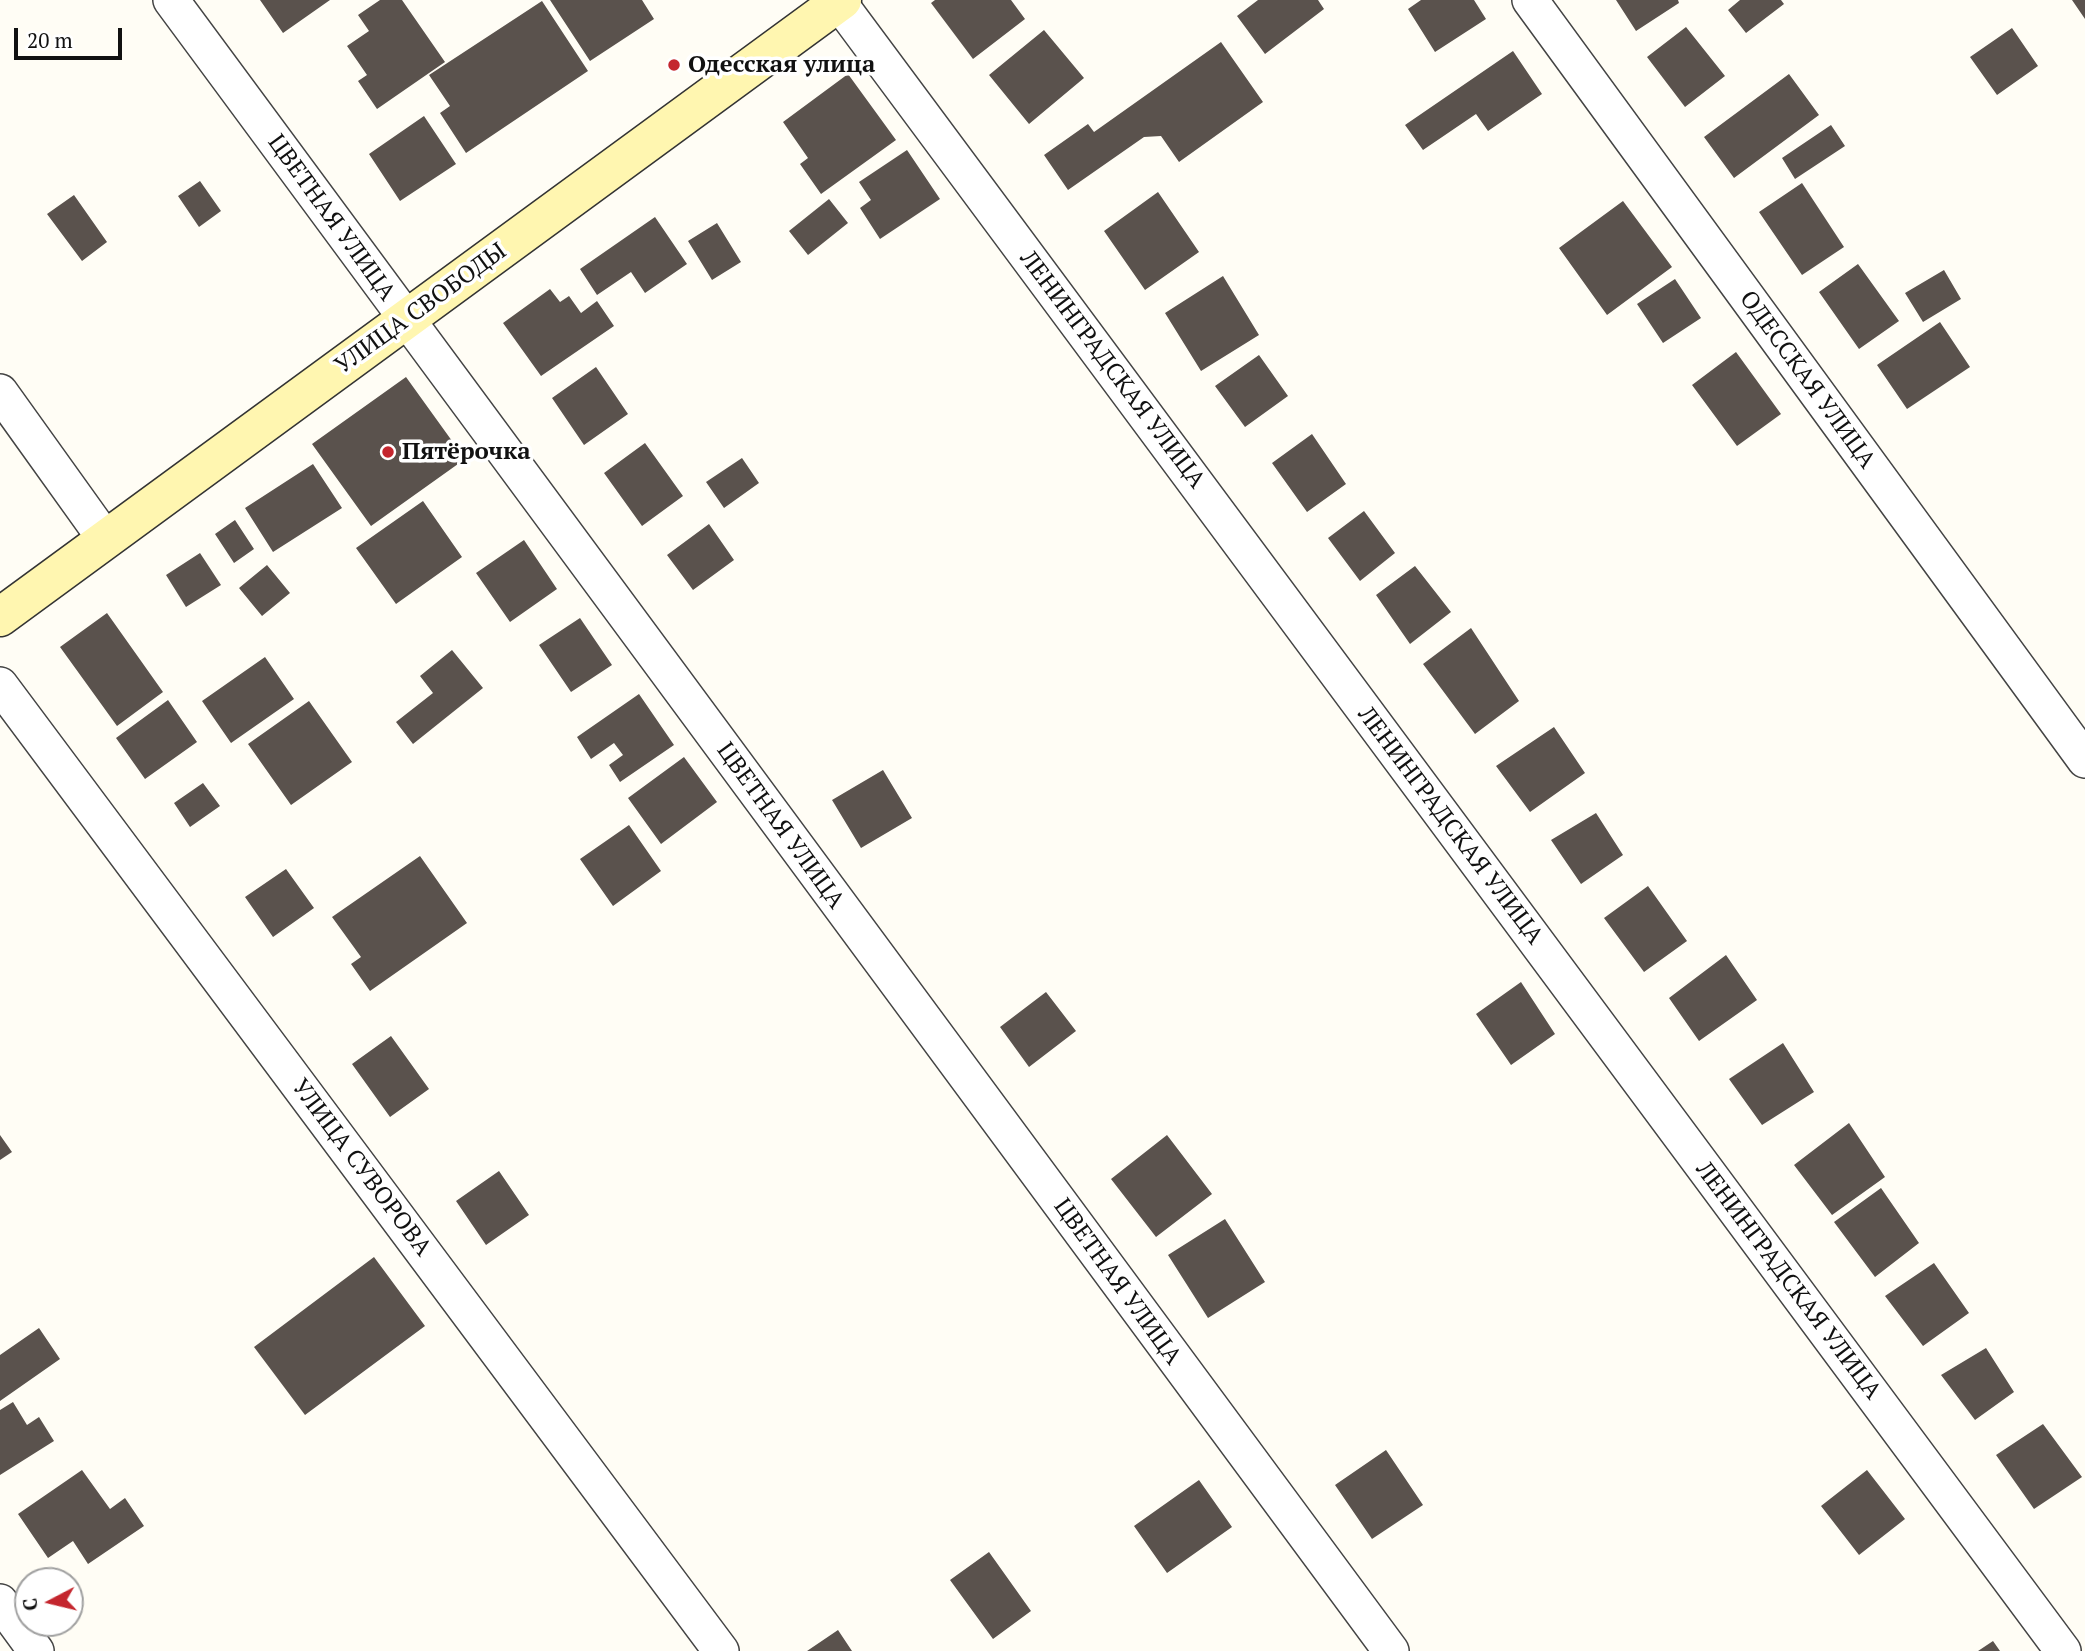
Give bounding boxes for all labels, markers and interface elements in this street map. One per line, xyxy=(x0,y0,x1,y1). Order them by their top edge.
scale bar xyxy=(18,14,126,58)
text: 20 m xyxy=(27,26,73,54)
place label: Одесская улица xyxy=(688,51,875,79)
marker: Одесская улица xyxy=(666,57,682,73)
street label: ЦВЕТНАЯ УЛИЦА xyxy=(261,129,401,307)
street label: УЛИЦА СВОБОДЫ xyxy=(330,237,512,381)
street label: ЛЕНИНГРАДСКАЯ УЛИЦА xyxy=(1013,245,1211,495)
street label: ОДЕССКАЯ УЛИЦА xyxy=(1733,285,1881,475)
place label: Пятёрочка xyxy=(402,438,531,466)
marker: Пятёрочка xyxy=(380,444,396,460)
street label: ЛЕНИНГРАДСКАЯ УЛИЦА xyxy=(1351,701,1549,951)
street label: ЦВЕТНАЯ УЛИЦА xyxy=(710,737,850,915)
street label: УЛИЦА СУВОРОВА xyxy=(285,1074,437,1262)
street label: ЛЕНИНГРАДСКАЯ УЛИЦА xyxy=(1689,1156,1887,1406)
street label: ЦВЕТНАЯ УЛИЦА xyxy=(1047,1193,1187,1371)
north arrow xyxy=(14,1567,84,1637)
text: С xyxy=(16,1597,43,1612)

